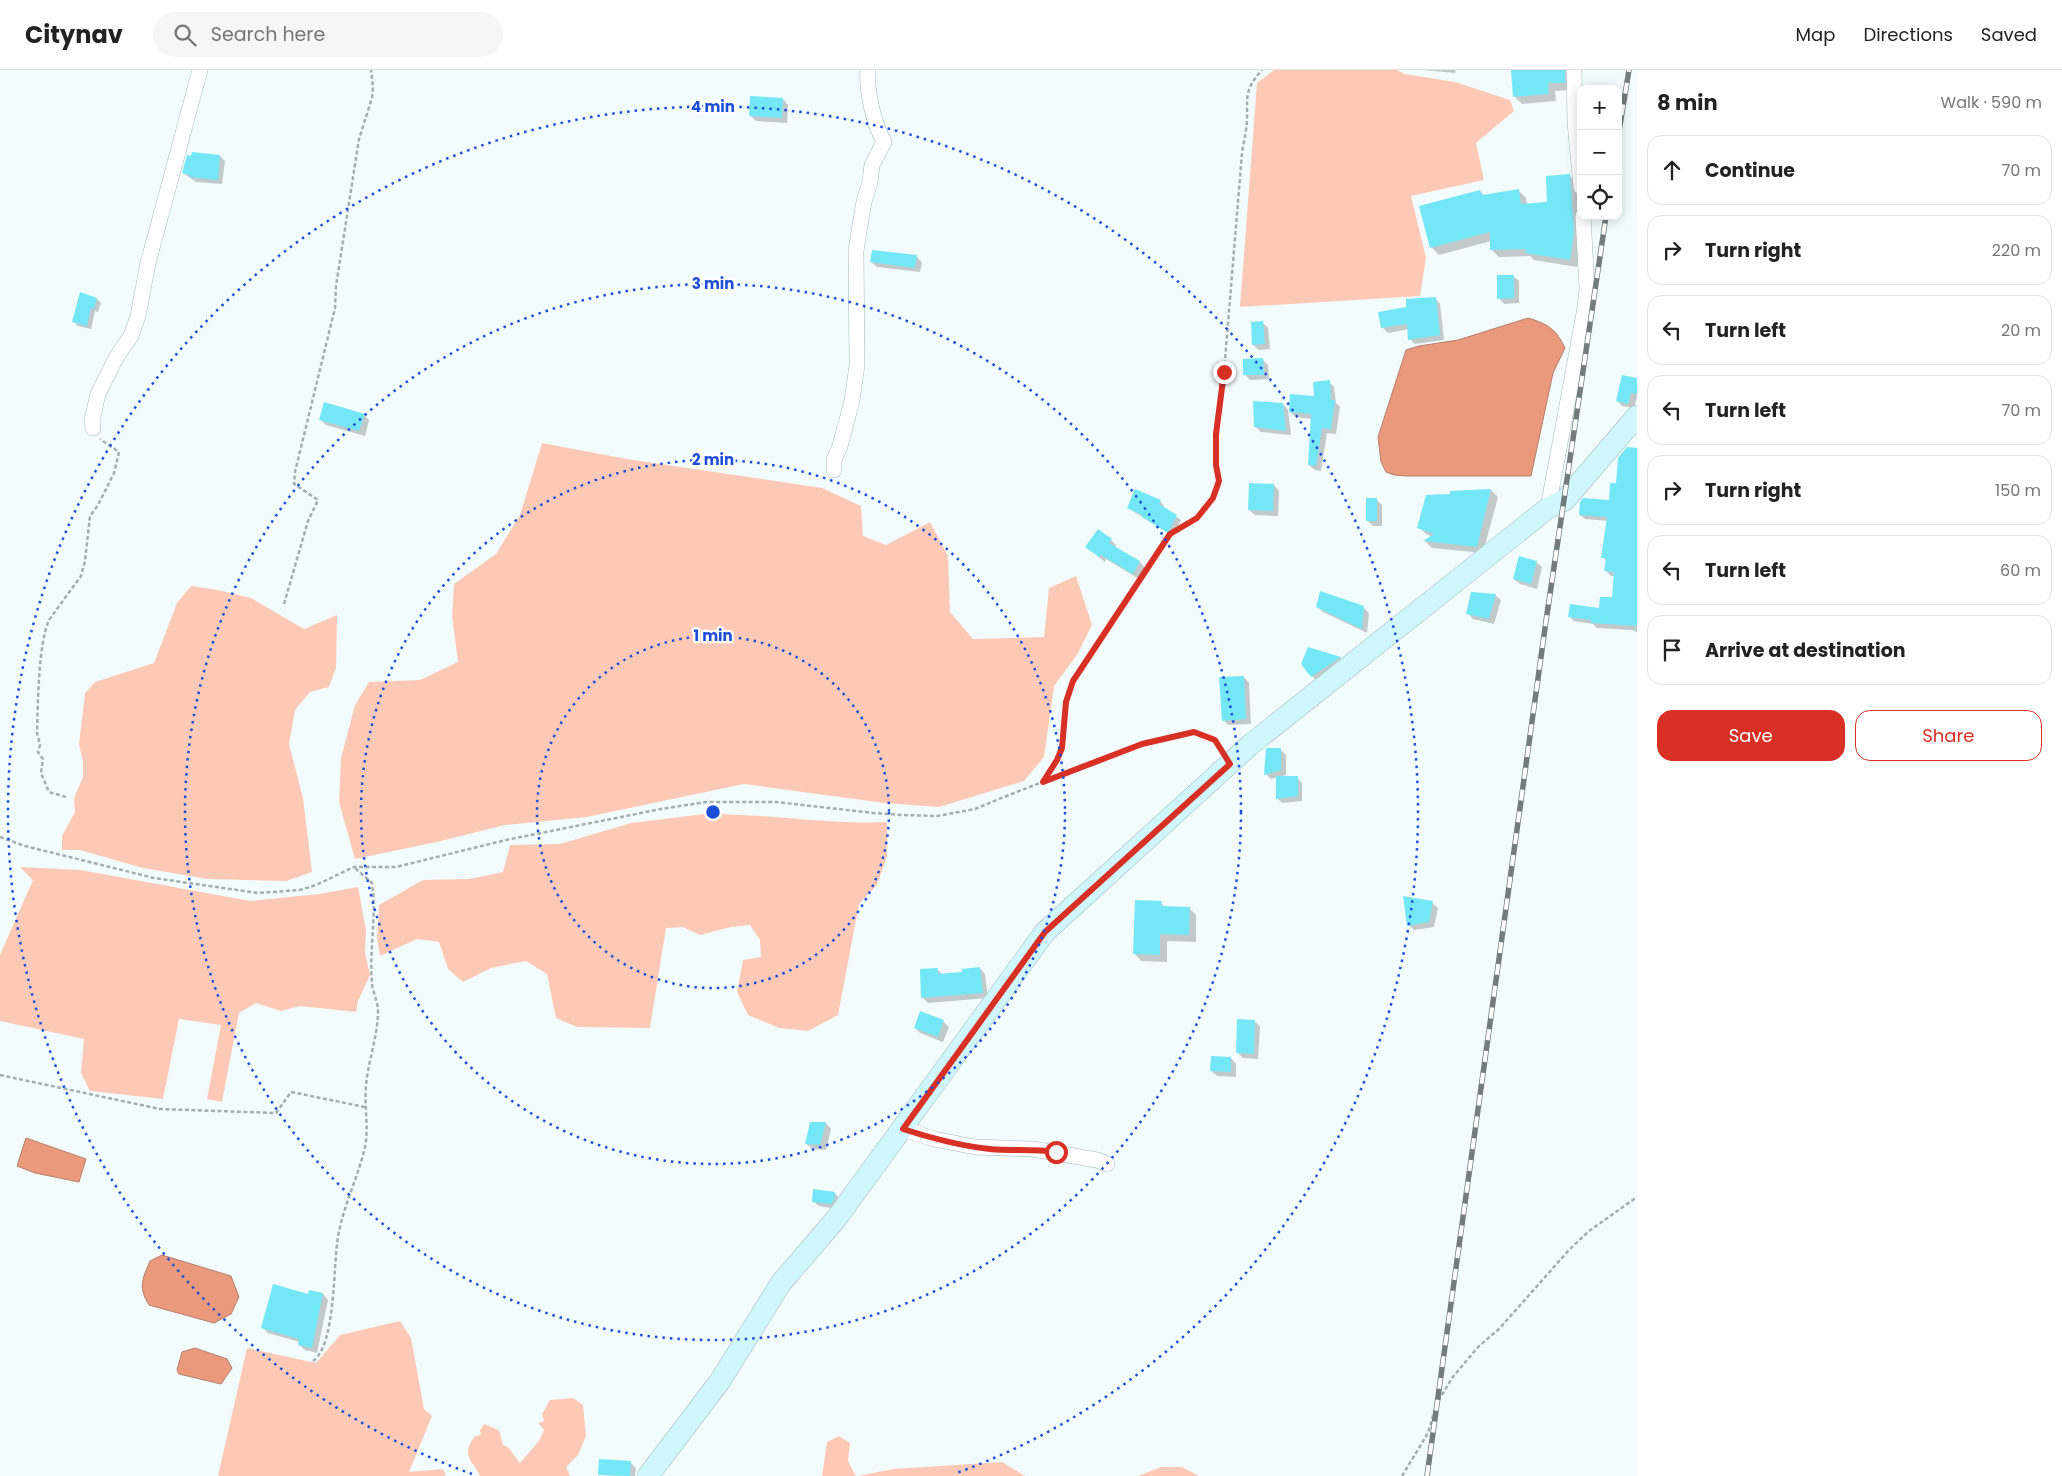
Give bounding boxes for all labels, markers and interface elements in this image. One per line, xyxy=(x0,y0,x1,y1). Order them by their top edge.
search box xyxy=(153,12,503,57)
text: Citynav xyxy=(25,18,123,51)
icon: search xyxy=(171,21,199,49)
text: Search here xyxy=(211,21,325,48)
text: Map xyxy=(1796,22,1835,47)
text: Directions xyxy=(1863,22,1953,47)
text: Saved xyxy=(1981,22,2037,47)
map controls xyxy=(1577,85,1622,220)
button: + xyxy=(1577,85,1622,130)
text: 8 min xyxy=(1657,88,1718,117)
text: Walk · 590 m xyxy=(1941,91,2042,114)
text: 4 min xyxy=(691,96,735,117)
button: − xyxy=(1577,130,1622,175)
icon: ahead xyxy=(1658,156,1686,184)
text: Continue xyxy=(1705,157,1795,184)
text: 70 m xyxy=(2001,159,2041,182)
button: locate xyxy=(1577,175,1622,220)
icon: right xyxy=(1658,236,1686,264)
text: Turn right xyxy=(1705,237,1801,264)
text: 220 m xyxy=(1992,239,2041,262)
text: 3 min xyxy=(692,273,734,294)
icon: left xyxy=(1658,316,1686,344)
text: Turn left xyxy=(1705,317,1786,344)
text: 20 m xyxy=(2001,319,2041,342)
route end xyxy=(1213,361,1236,384)
icon: left xyxy=(1658,396,1686,424)
text: Turn left xyxy=(1705,397,1786,424)
text: 70 m xyxy=(2001,399,2041,422)
text: 2 min xyxy=(692,449,734,470)
icon: right xyxy=(1658,476,1686,504)
text: Turn right xyxy=(1705,477,1801,504)
text: 150 m xyxy=(1995,479,2041,502)
icon: left xyxy=(1658,556,1686,584)
text: Turn left xyxy=(1705,557,1786,584)
text: 60 m xyxy=(2000,559,2041,582)
text: 1 min xyxy=(693,625,733,646)
icon: arrive xyxy=(1658,636,1686,664)
text: Arrive at destination xyxy=(1705,637,1906,664)
button: Save xyxy=(1657,710,1845,761)
button: Share xyxy=(1855,710,2042,761)
centre of rings xyxy=(704,803,722,821)
route start xyxy=(1045,1141,1068,1164)

